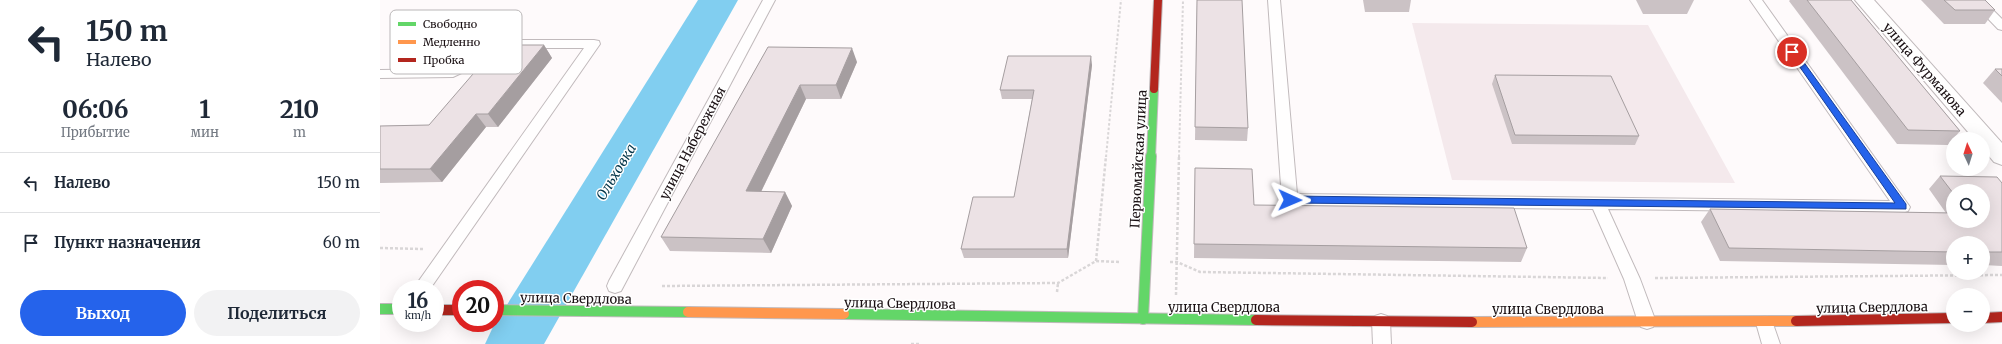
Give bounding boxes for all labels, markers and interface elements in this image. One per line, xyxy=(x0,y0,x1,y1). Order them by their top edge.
legend xyxy=(390,10,522,74)
text: 150 m xyxy=(86,13,168,49)
icon: left xyxy=(20,16,72,68)
text: Свободно xyxy=(423,17,478,31)
street label: улица Фурманова xyxy=(1879,19,1970,120)
text: Медленно xyxy=(423,35,481,49)
pin xyxy=(1775,35,1809,69)
icon: arrive xyxy=(1781,41,1803,63)
text: Налево xyxy=(86,48,152,71)
text: Пробка xyxy=(423,53,465,67)
street label: улица Набережная xyxy=(655,84,730,203)
street label: Первомайская улица xyxy=(1126,89,1151,229)
text: 06:06 xyxy=(62,94,129,125)
text: 1 xyxy=(199,94,210,125)
text: 210 xyxy=(280,94,319,125)
text: Прибытие xyxy=(61,124,130,141)
text: мин xyxy=(191,124,219,141)
text: m xyxy=(293,124,306,141)
north arrow xyxy=(1946,132,1990,176)
map controls xyxy=(1946,132,1990,332)
water label: Ольховка xyxy=(592,140,640,204)
icon: left xyxy=(20,172,42,194)
text: Налево xyxy=(54,173,110,192)
text: 150 m xyxy=(317,173,360,192)
position arrow xyxy=(1269,179,1311,221)
button: search xyxy=(1946,184,1990,228)
icon: arrive xyxy=(20,232,42,254)
text: Пункт назначения xyxy=(54,233,201,252)
text: 60 m xyxy=(323,233,360,252)
button: + xyxy=(1946,236,1990,280)
speed limit sign: 20 xyxy=(452,280,504,332)
text: 16 xyxy=(408,288,428,313)
button: − xyxy=(1946,288,1990,332)
street label: улица Свердлова xyxy=(520,289,632,308)
button: Выход xyxy=(20,290,186,336)
button: Поделиться xyxy=(194,290,360,336)
street label: улица Свердлова xyxy=(844,294,956,313)
street label: улица Свердлова xyxy=(1816,298,1928,317)
street label: улица Свердлова xyxy=(1168,299,1280,316)
street label: улица Свердлова xyxy=(1492,301,1604,318)
text: km/h xyxy=(405,309,431,322)

